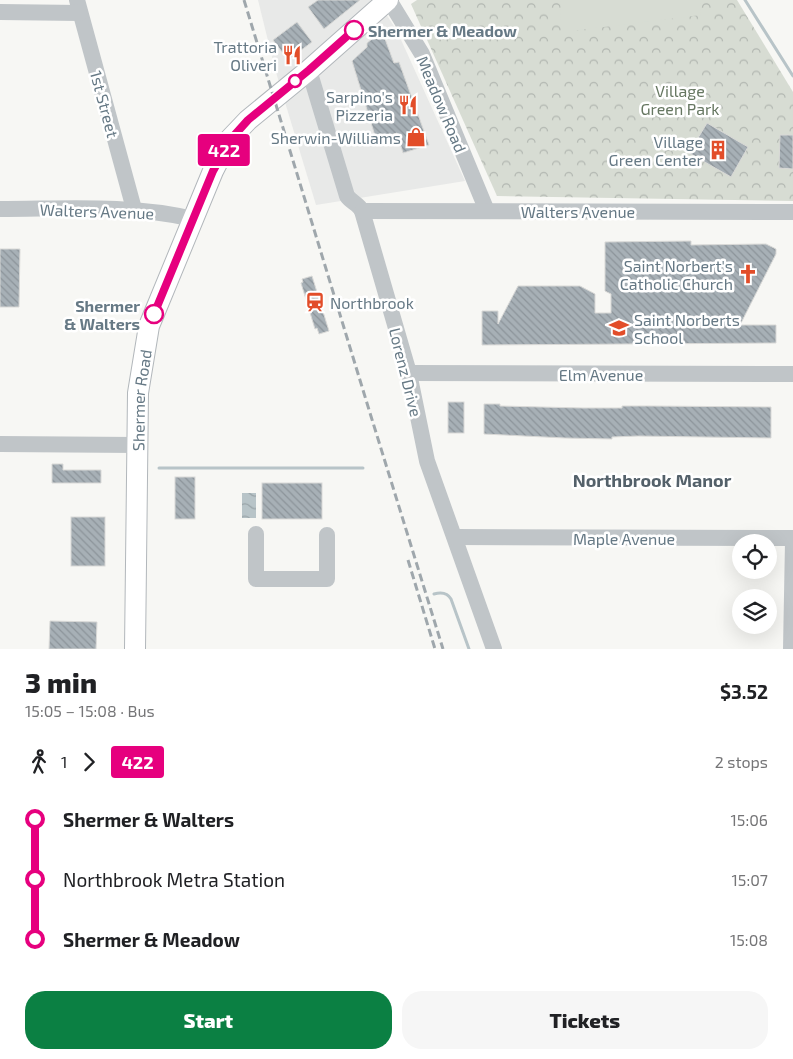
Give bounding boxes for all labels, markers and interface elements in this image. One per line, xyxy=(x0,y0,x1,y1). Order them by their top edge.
marker: Shermer & Meadow xyxy=(344,20,364,40)
place label: Shermer & Meadow xyxy=(368,21,517,40)
place label: Trattoria Oliveri xyxy=(214,37,277,74)
restaurant icon: Trattoria Oliveri xyxy=(281,44,303,66)
street label: Meadow Road xyxy=(413,53,471,155)
street label: 1st Street xyxy=(87,68,123,140)
unlabelled marker xyxy=(288,74,302,88)
park label: Village Green Park xyxy=(640,81,720,118)
place label: Sarpino's Pizzeria xyxy=(326,87,393,124)
restaurant icon: Sarpino's Pizzeria xyxy=(397,94,419,116)
shop icon: Sherwin-Williams xyxy=(405,126,427,148)
place label: Sherwin-Williams xyxy=(271,128,401,147)
place label: Village Green Center xyxy=(609,132,704,169)
line badge: 422 xyxy=(195,134,253,166)
text: 422 xyxy=(208,139,240,161)
building icon: Village Green Center xyxy=(707,139,729,161)
street label: Walters Avenue xyxy=(39,200,155,222)
street label: Walters Avenue xyxy=(521,202,635,221)
place label: Saint Norbert's Catholic Church xyxy=(620,256,733,293)
church icon: Saint Norbert's Catholic Church xyxy=(737,263,759,285)
station icon: Northbrook xyxy=(304,291,326,313)
place label: Northbrook xyxy=(330,293,414,312)
place label: Shermer & Walters xyxy=(64,296,140,333)
marker: Shermer & Walters xyxy=(144,304,164,324)
place label: Saint Norberts School xyxy=(634,310,740,347)
school or university icon: Saint Norberts School xyxy=(608,317,630,339)
street label: Lorenz Drive xyxy=(386,326,426,418)
street label: Shermer Road xyxy=(128,348,155,451)
street label: Elm Avenue xyxy=(559,365,643,384)
district label: Northbrook Manor xyxy=(573,469,732,491)
street label: Maple Avenue xyxy=(573,529,675,548)
map controls xyxy=(732,534,777,634)
button: locate xyxy=(732,534,777,579)
button: layers xyxy=(732,589,777,634)
text: 3 min xyxy=(25,665,97,699)
text: $3.52 xyxy=(720,680,768,703)
text: 15:05 – 15:08 · Bus xyxy=(25,701,155,720)
icon: walk xyxy=(25,748,53,776)
icon: forward xyxy=(75,748,103,776)
text: 422 xyxy=(121,751,154,773)
text: 1 xyxy=(61,752,67,771)
text: 2 stops xyxy=(715,752,768,771)
text: Shermer & Walters xyxy=(63,808,234,831)
text: 15:06 xyxy=(730,810,768,829)
text: Northbrook Metra Station xyxy=(63,868,285,891)
text: 15:07 xyxy=(731,870,768,889)
text: Shermer & Meadow xyxy=(63,928,240,951)
text: 15:08 xyxy=(730,930,768,949)
button: Start xyxy=(25,991,392,1049)
button: Tickets xyxy=(402,991,768,1049)

